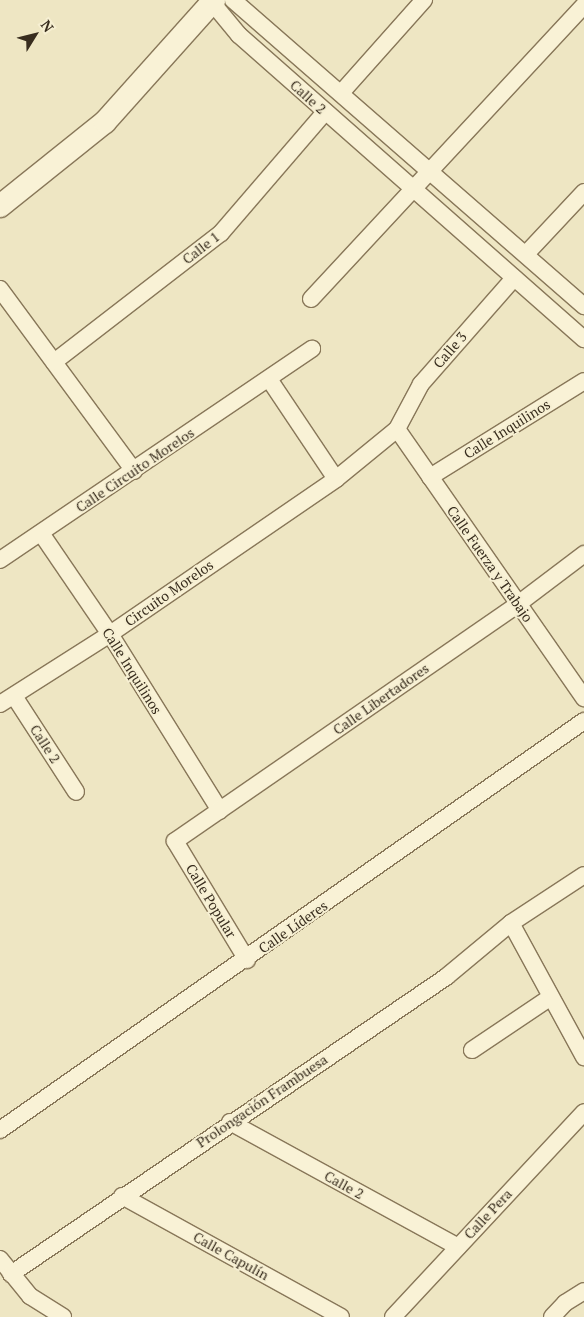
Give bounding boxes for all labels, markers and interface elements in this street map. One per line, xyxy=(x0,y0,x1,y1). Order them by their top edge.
north arrow xyxy=(10,10,60,60)
text: N xyxy=(37,16,58,36)
street label: Calle 2 xyxy=(287,77,329,117)
street label: Calle 1 xyxy=(179,228,223,268)
street label: Calle 3 xyxy=(430,328,470,372)
street label: Calle Inquilinos xyxy=(461,396,553,462)
street label: Calle Circuito Morelos xyxy=(73,424,197,516)
street label: Calle Fuerza y Trabajo xyxy=(444,503,536,625)
street label: Circuito Morelos xyxy=(122,556,216,630)
street label: Calle Inquilinos xyxy=(99,625,165,717)
street label: Calle Libertadores xyxy=(330,660,432,738)
street label: Calle 2 xyxy=(26,722,64,766)
street label: Calle Popular xyxy=(182,861,240,941)
street label: Calle Líderes xyxy=(255,897,331,957)
street label: Prolongación Frambuesa xyxy=(193,1051,331,1151)
street label: Calle 2 xyxy=(321,1167,367,1203)
street label: Calle Pera xyxy=(461,1185,515,1243)
street label: Calle Capulín xyxy=(190,1228,272,1284)

